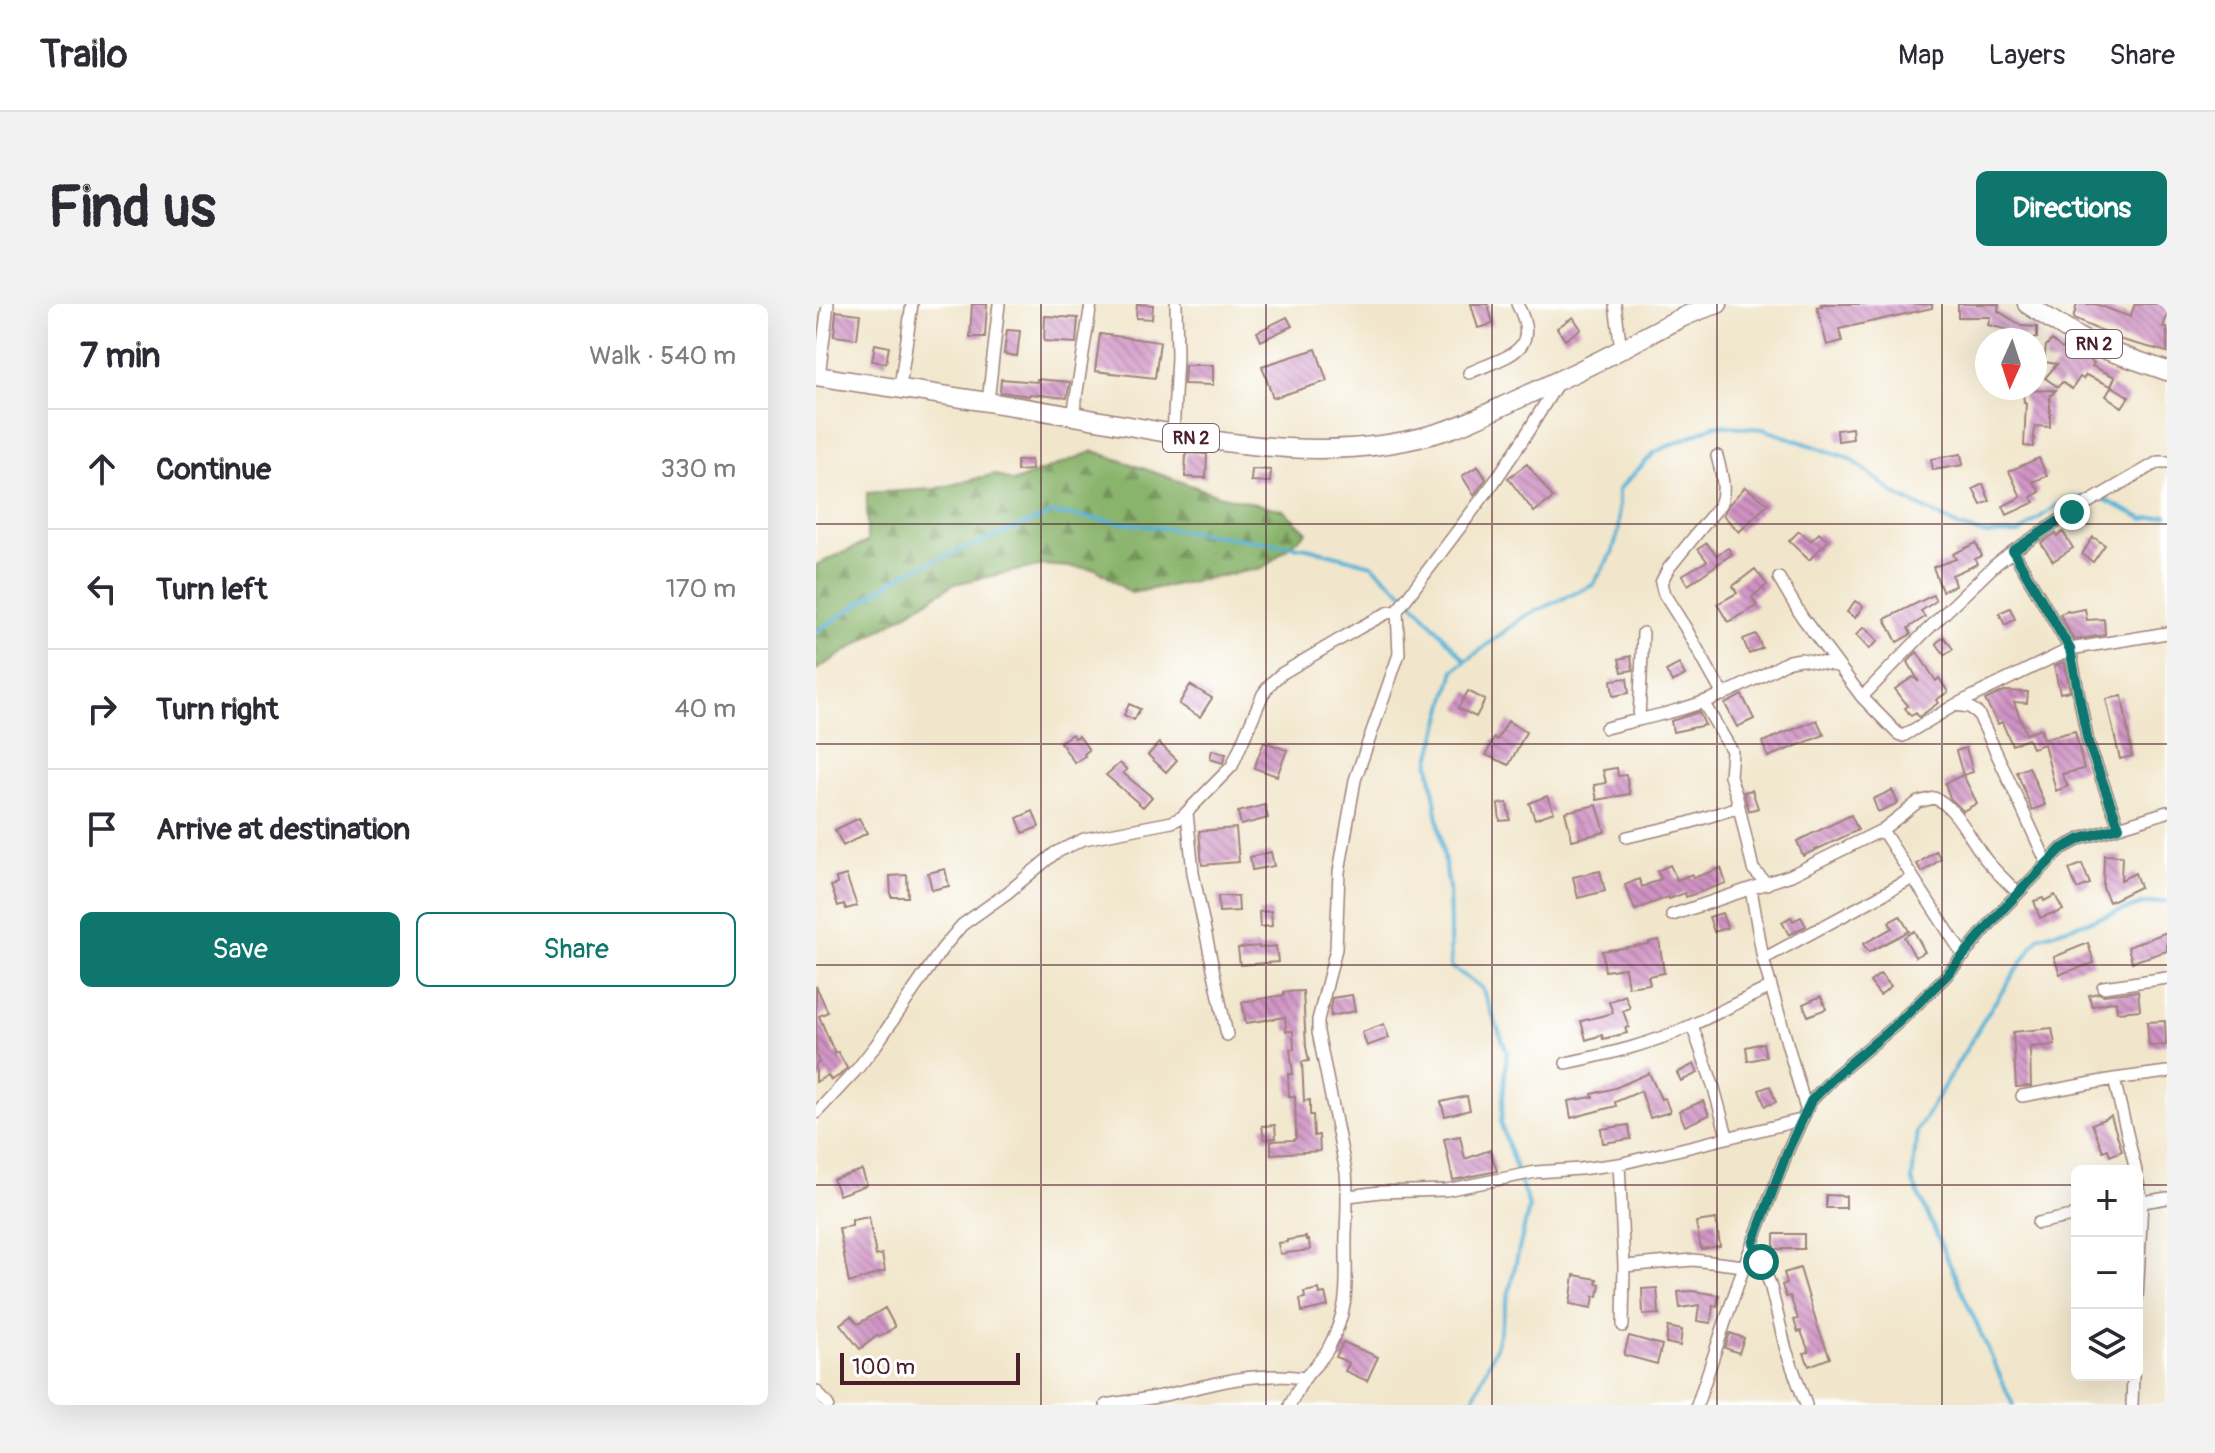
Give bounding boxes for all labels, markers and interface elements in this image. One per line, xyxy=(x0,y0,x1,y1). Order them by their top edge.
text: Trailo xyxy=(40,31,127,79)
text: Map xyxy=(1898,38,1944,73)
text: Layers xyxy=(1988,38,2065,73)
text: Share xyxy=(2109,38,2175,73)
button: Directions xyxy=(1976,171,2167,246)
text: Find us xyxy=(48,174,216,243)
north arrow xyxy=(1975,328,2047,400)
road number: RN 2 xyxy=(2066,330,2122,358)
text: 7 min xyxy=(80,335,161,378)
text: Walk · 540 m xyxy=(589,340,736,372)
road number: RN 2 xyxy=(1163,424,1219,452)
icon: ahead xyxy=(80,447,124,491)
text: Continue xyxy=(156,451,271,488)
text: 330 m xyxy=(660,453,736,485)
route end xyxy=(2054,494,2090,530)
icon: left xyxy=(80,567,124,611)
text: Turn left xyxy=(156,571,267,608)
text: 170 m xyxy=(666,573,736,605)
icon: right xyxy=(80,687,124,731)
text: Turn right xyxy=(156,691,279,728)
text: 40 m xyxy=(674,693,736,725)
icon: arrive xyxy=(80,807,124,851)
text: Arrive at destination xyxy=(156,811,410,848)
button: Save xyxy=(80,912,400,987)
button: Share xyxy=(416,912,736,987)
map controls xyxy=(2071,1165,2143,1381)
button: + xyxy=(2071,1165,2143,1237)
button: − xyxy=(2071,1237,2143,1309)
route start xyxy=(1743,1244,1779,1280)
button: layers xyxy=(2071,1309,2143,1381)
scale bar xyxy=(840,1349,1020,1385)
text: 100 m xyxy=(852,1353,915,1381)

